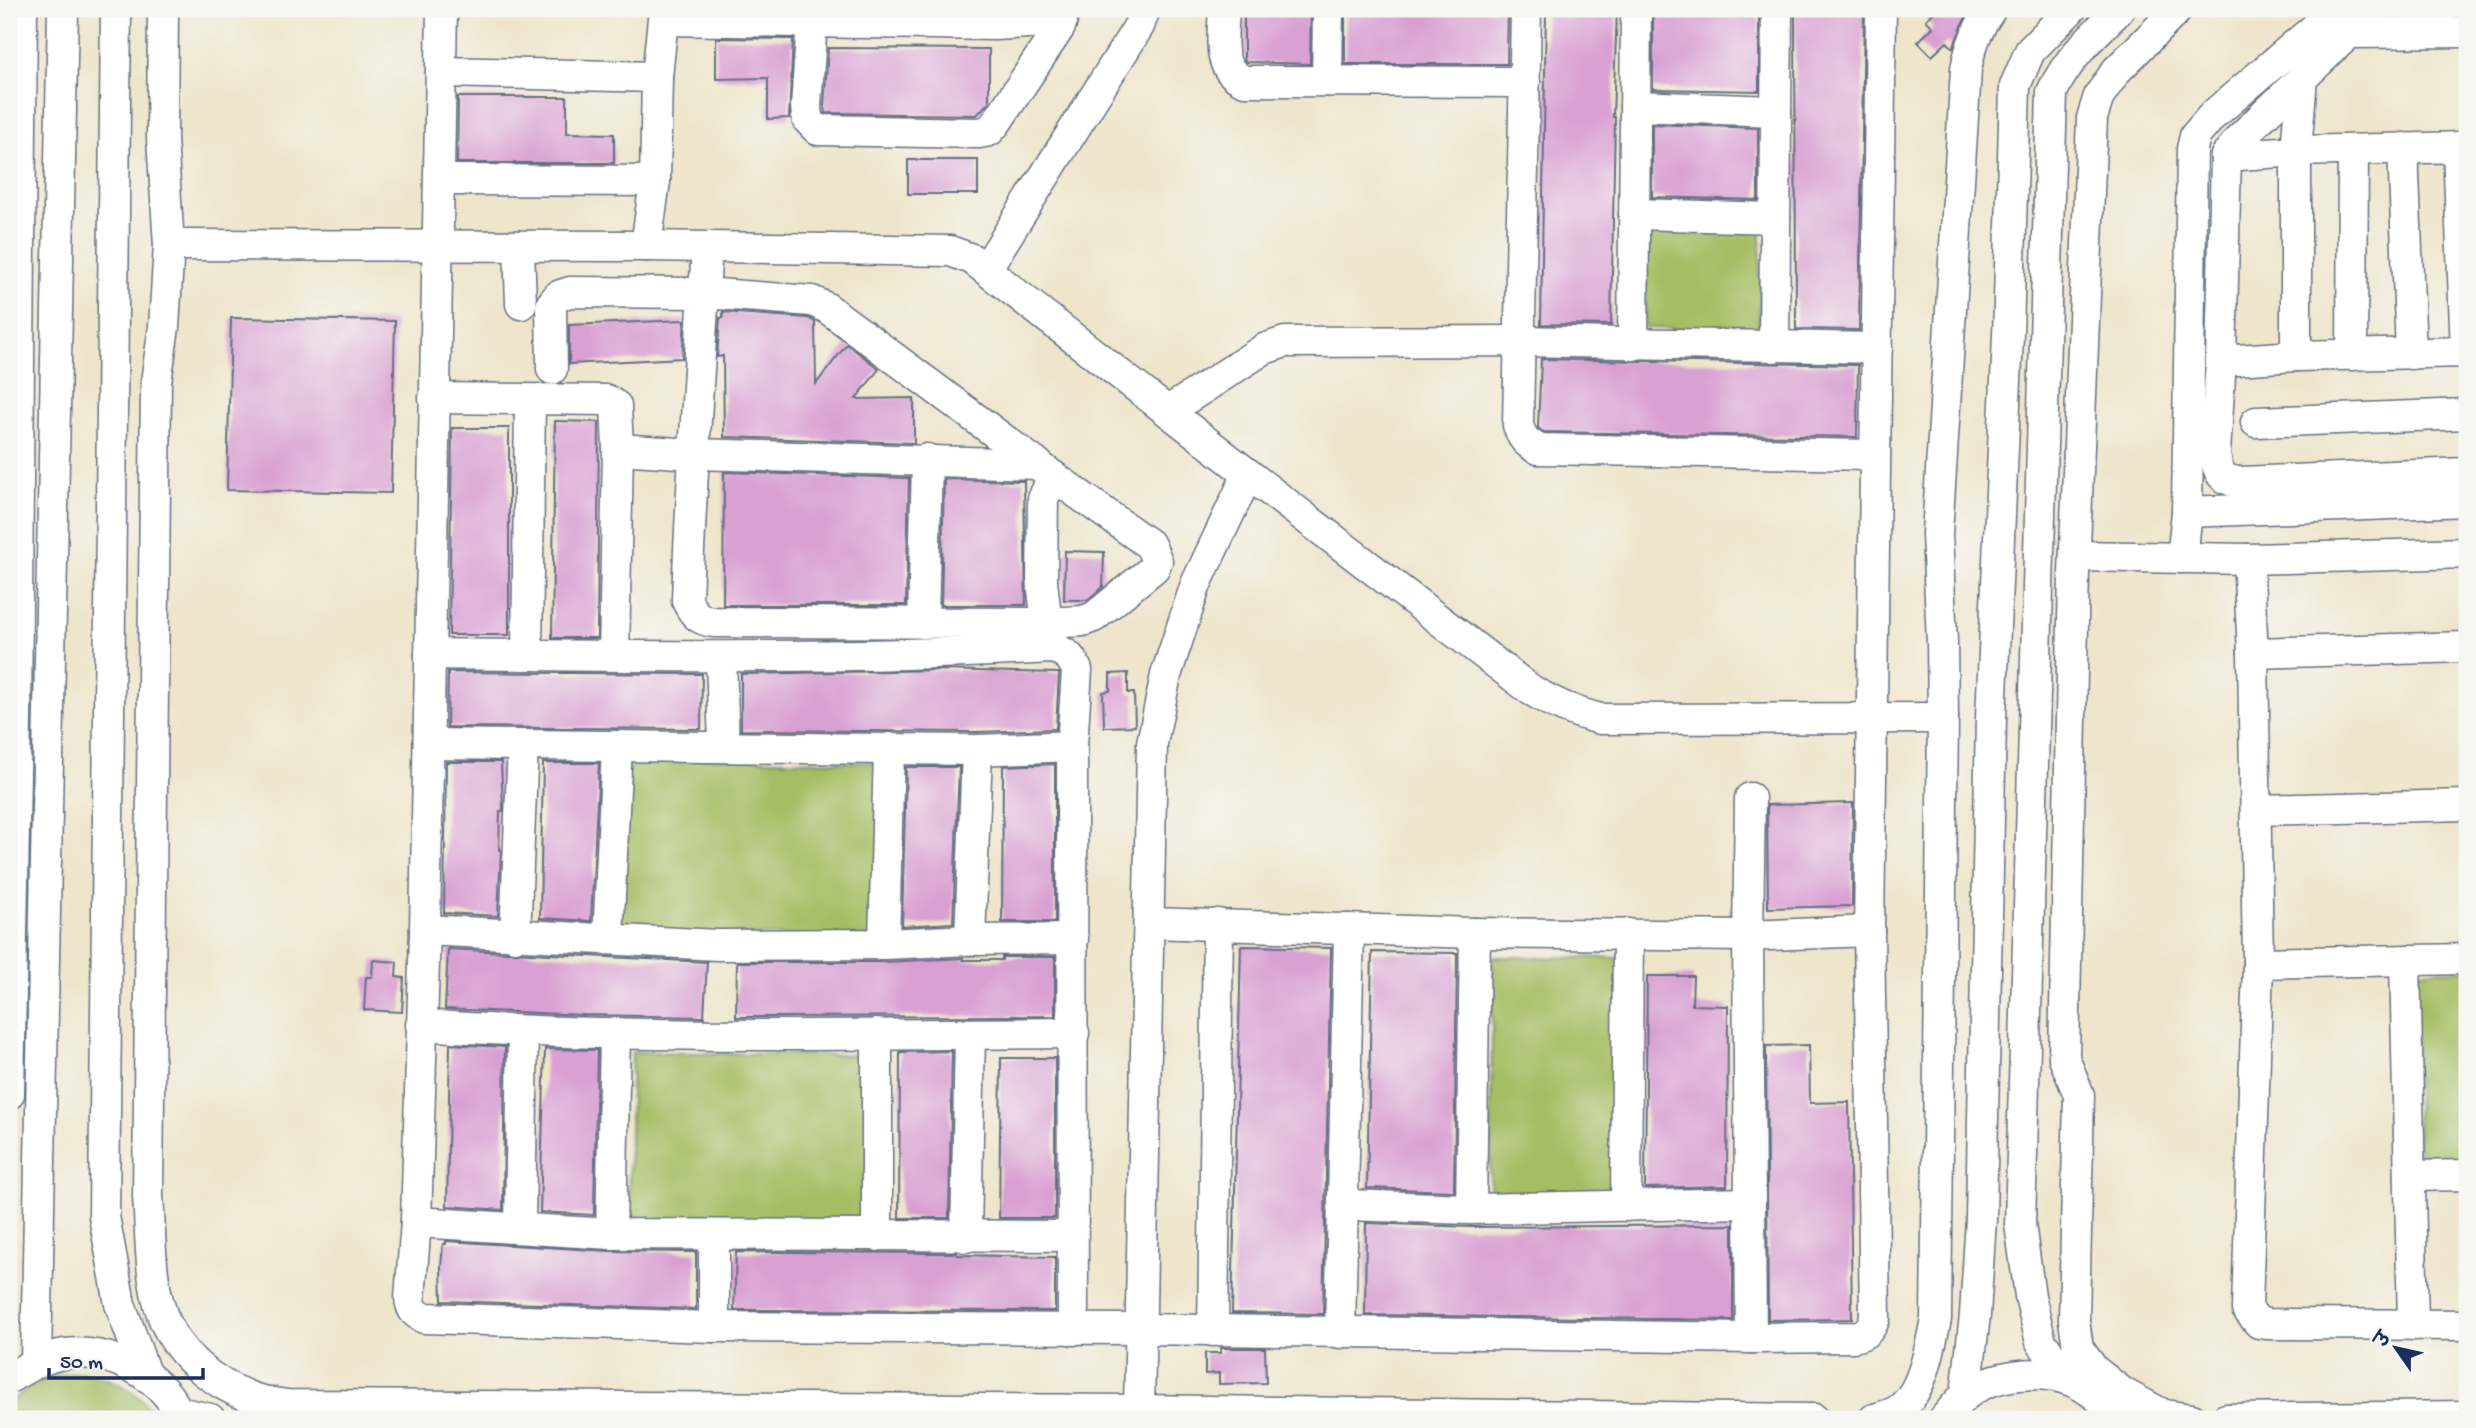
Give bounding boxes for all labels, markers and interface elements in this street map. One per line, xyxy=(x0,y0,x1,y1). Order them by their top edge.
north arrow xyxy=(2360,1312,2430,1382)
text: उ xyxy=(2371,1327,2399,1354)
scale bar xyxy=(49,1337,203,1381)
text: 50 m xyxy=(60,1352,103,1377)

